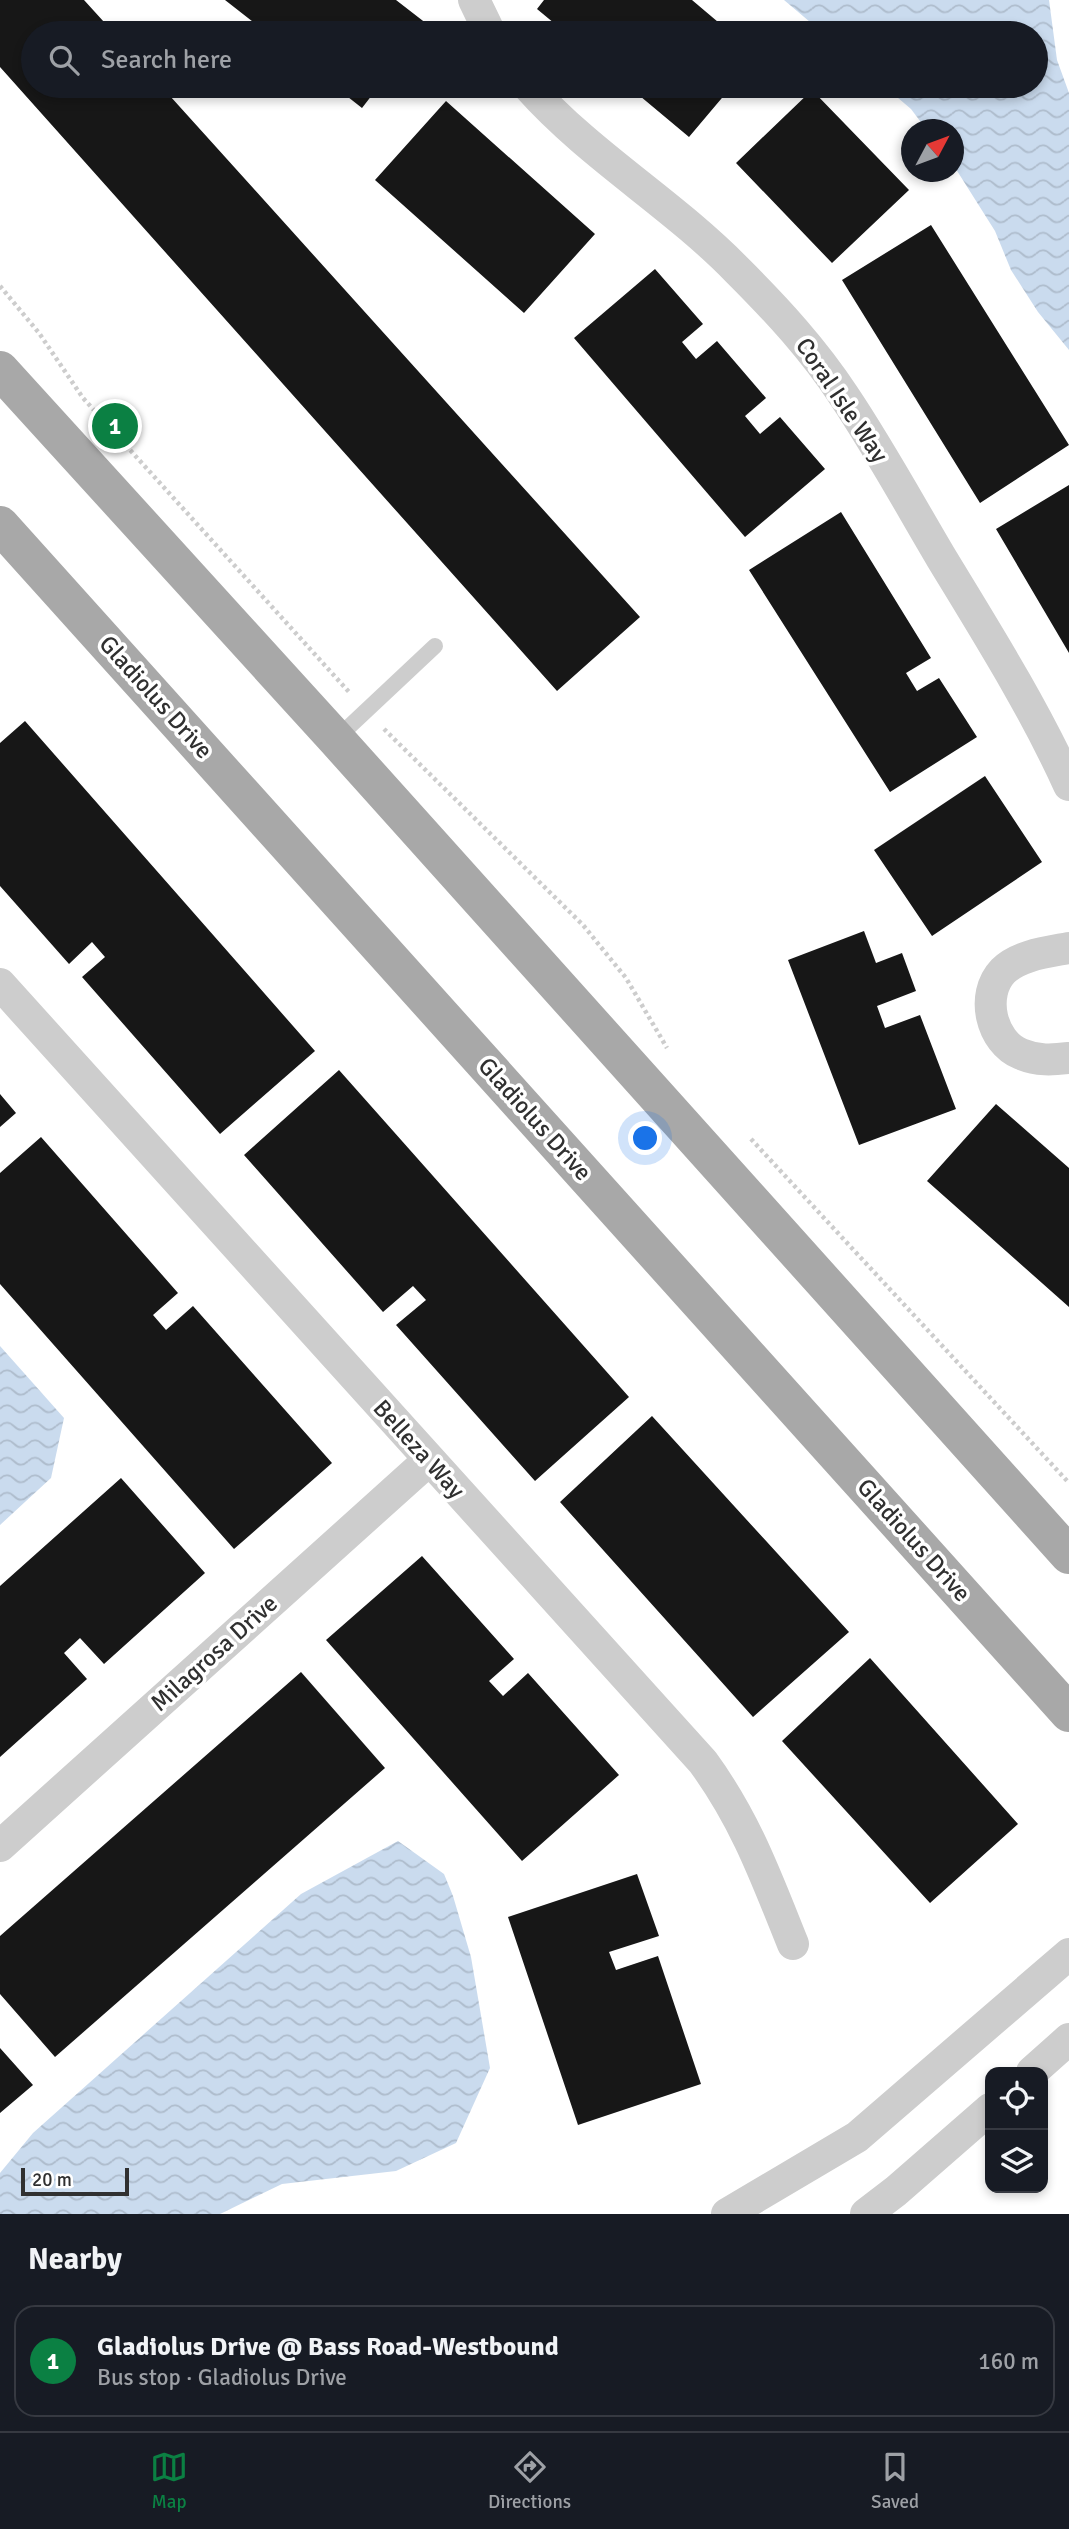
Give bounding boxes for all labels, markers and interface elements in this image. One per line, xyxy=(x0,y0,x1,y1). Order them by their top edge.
search box xyxy=(21,21,1048,98)
icon: search xyxy=(45,41,83,79)
text: Search here xyxy=(101,44,232,76)
north arrow xyxy=(901,119,964,182)
street label: Coral Isle Way xyxy=(789,332,895,468)
pin: 1 xyxy=(92,400,138,452)
street label: Gladiolus Drive xyxy=(93,629,219,765)
street label: Gladiolus Drive xyxy=(472,1051,598,1187)
your location xyxy=(628,1121,662,1155)
street label: Belleza Way xyxy=(367,1393,471,1505)
street label: Gladiolus Drive xyxy=(851,1472,977,1608)
street label: Milagrosa Drive xyxy=(144,1588,284,1718)
map controls xyxy=(985,2067,1048,2193)
button: locate xyxy=(985,2067,1048,2130)
button: layers xyxy=(985,2130,1048,2193)
scale bar xyxy=(21,2165,130,2197)
text: 20 m xyxy=(32,2168,72,2192)
text: Nearby xyxy=(28,2241,122,2278)
text: Gladiolus Drive @ Bass Road-Westbound xyxy=(97,2331,559,2363)
text: 1 xyxy=(47,2347,59,2376)
text: 160 m xyxy=(978,2347,1039,2376)
text: Bus stop · Gladiolus Drive xyxy=(97,2363,347,2392)
tab: Map xyxy=(150,2448,188,2514)
tab: Directions xyxy=(488,2448,571,2514)
tab: Saved xyxy=(871,2448,919,2514)

